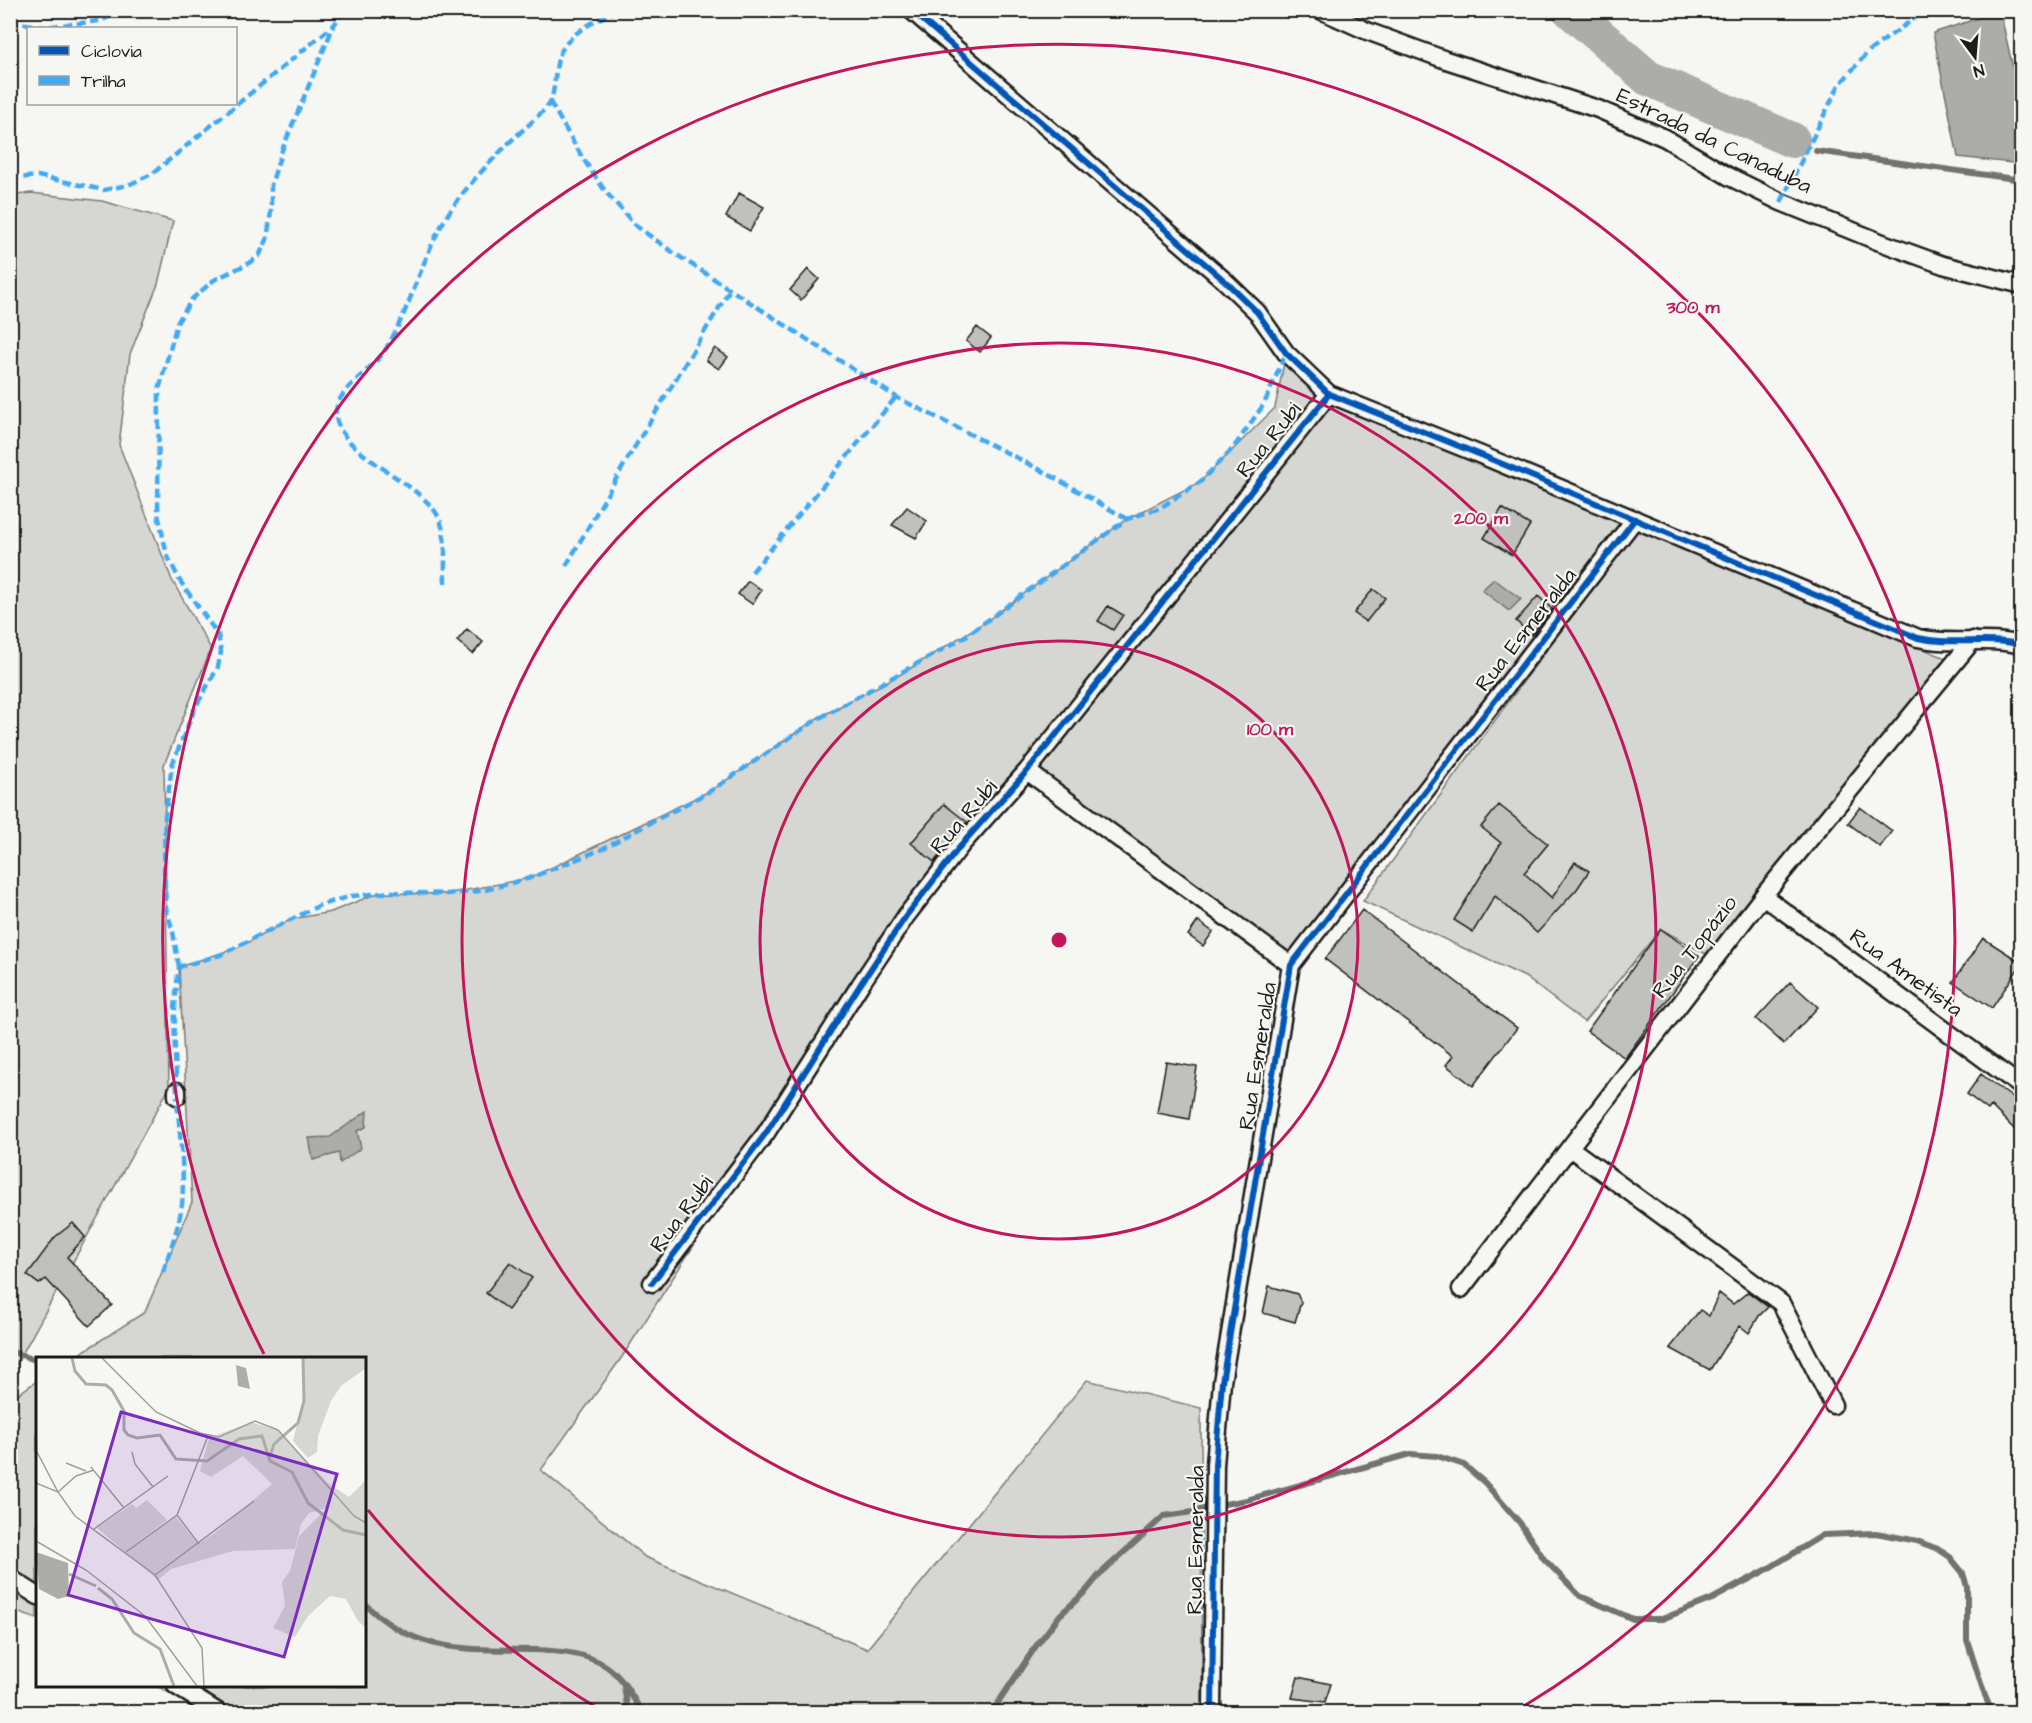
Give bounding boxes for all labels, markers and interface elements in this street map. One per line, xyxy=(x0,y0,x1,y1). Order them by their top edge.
legend xyxy=(27,27,237,105)
north arrow xyxy=(1945,27,2005,87)
text: Ciclovia xyxy=(81,39,142,64)
text: N xyxy=(1971,59,1987,82)
text: Trilha xyxy=(81,69,126,94)
street label: Estrada da Canaduba xyxy=(1611,80,1817,202)
text: 300 m xyxy=(1665,295,1721,320)
street label: Rua Rubi xyxy=(1229,396,1309,484)
text: 200 m xyxy=(1453,506,1509,531)
street label: Rua Esmeralda xyxy=(1468,562,1584,698)
text: 100 m xyxy=(1247,717,1294,742)
street label: Rua Rubi xyxy=(923,773,1005,861)
street label: Rua Topázio xyxy=(1645,889,1745,1005)
street label: Rua Ametista xyxy=(1843,921,1969,1025)
centre of rings xyxy=(1049,930,1069,950)
street label: Rua Esmeralda xyxy=(1231,980,1285,1132)
street label: Rua Rubi xyxy=(643,1169,721,1259)
inset map xyxy=(36,1357,366,1687)
street label: Rua Esmeralda xyxy=(1179,1465,1213,1615)

